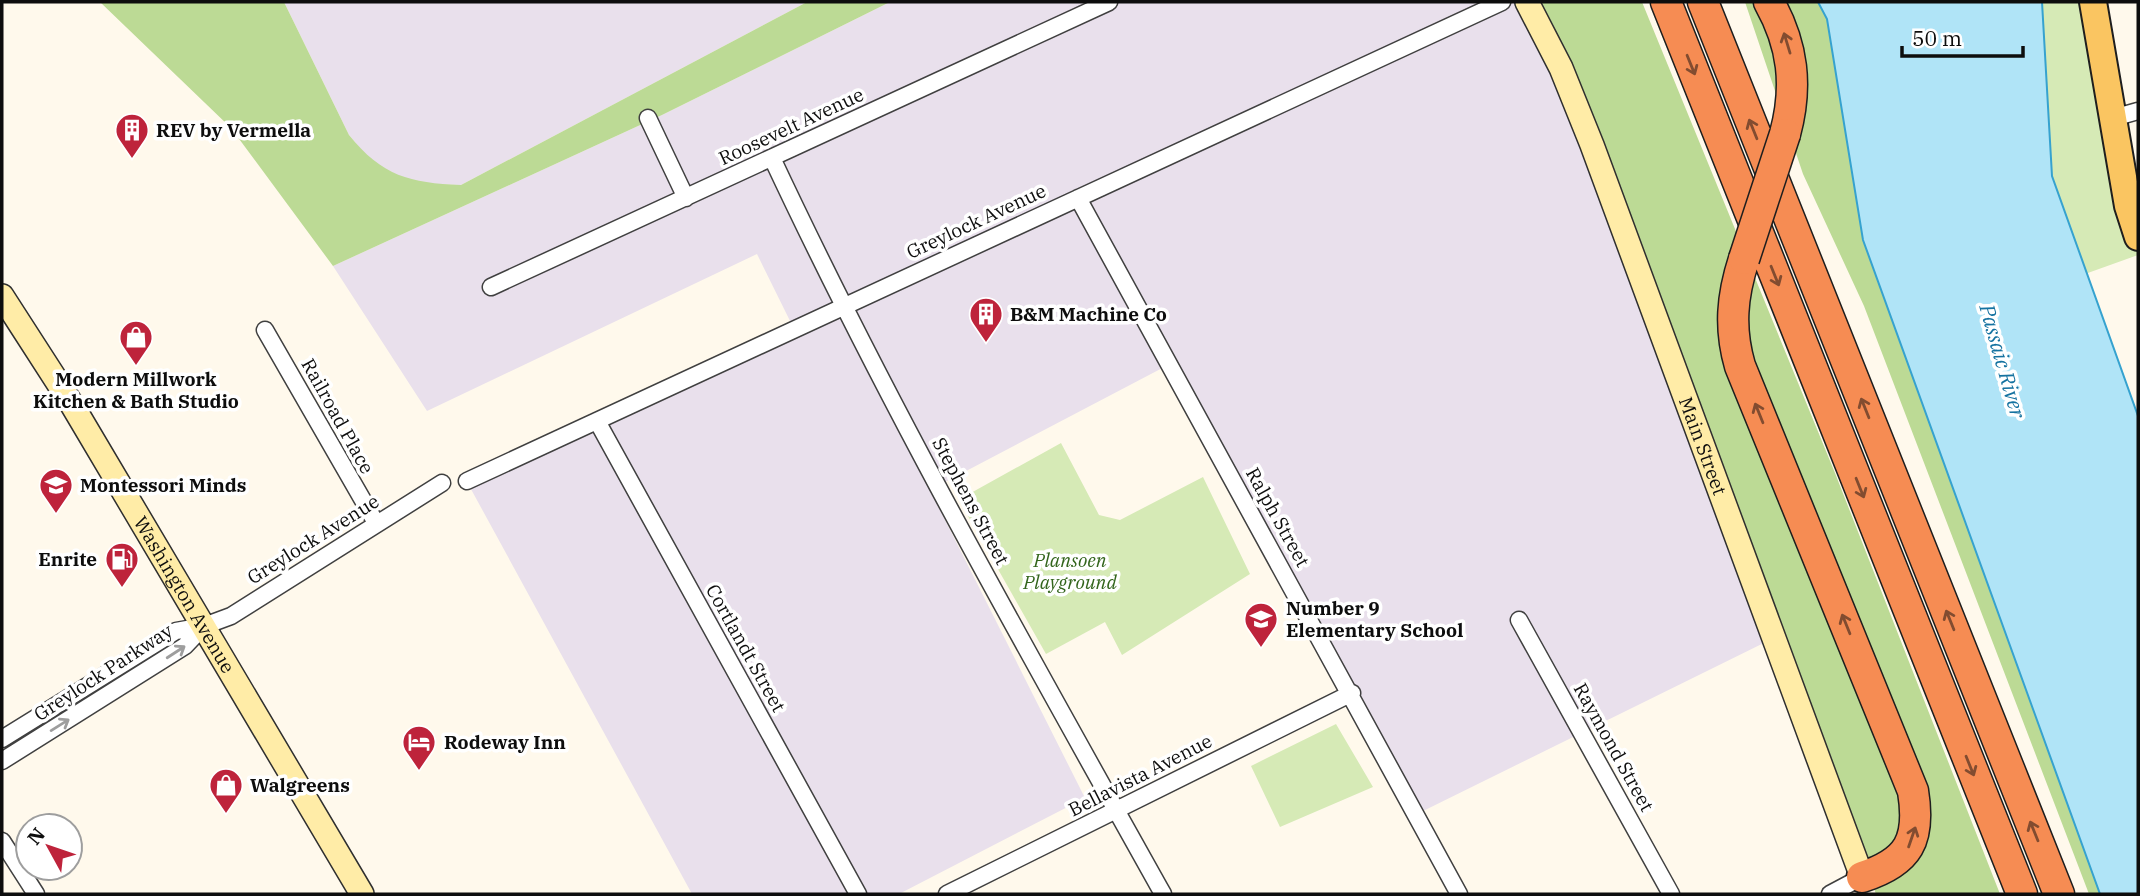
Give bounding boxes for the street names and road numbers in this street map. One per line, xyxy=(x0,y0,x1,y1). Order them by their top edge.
street label: Roosevelt Avenue xyxy=(715,82,867,170)
street label: Greylock Avenue xyxy=(902,178,1050,264)
street label: Railroad Place xyxy=(296,354,380,478)
street label: Main Street xyxy=(1674,393,1732,499)
street label: Stephens Street xyxy=(927,433,1015,569)
street label: Ralph Street xyxy=(1241,463,1315,571)
street label: Greylock Avenue xyxy=(243,489,383,589)
street label: Washington Avenue xyxy=(129,512,240,677)
street label: Cortlandt Street xyxy=(701,580,791,716)
street label: Greylock Parkway xyxy=(29,618,178,726)
street label: Raymond Street xyxy=(1569,678,1659,816)
street label: Bellavista Avenue xyxy=(1064,728,1216,822)

